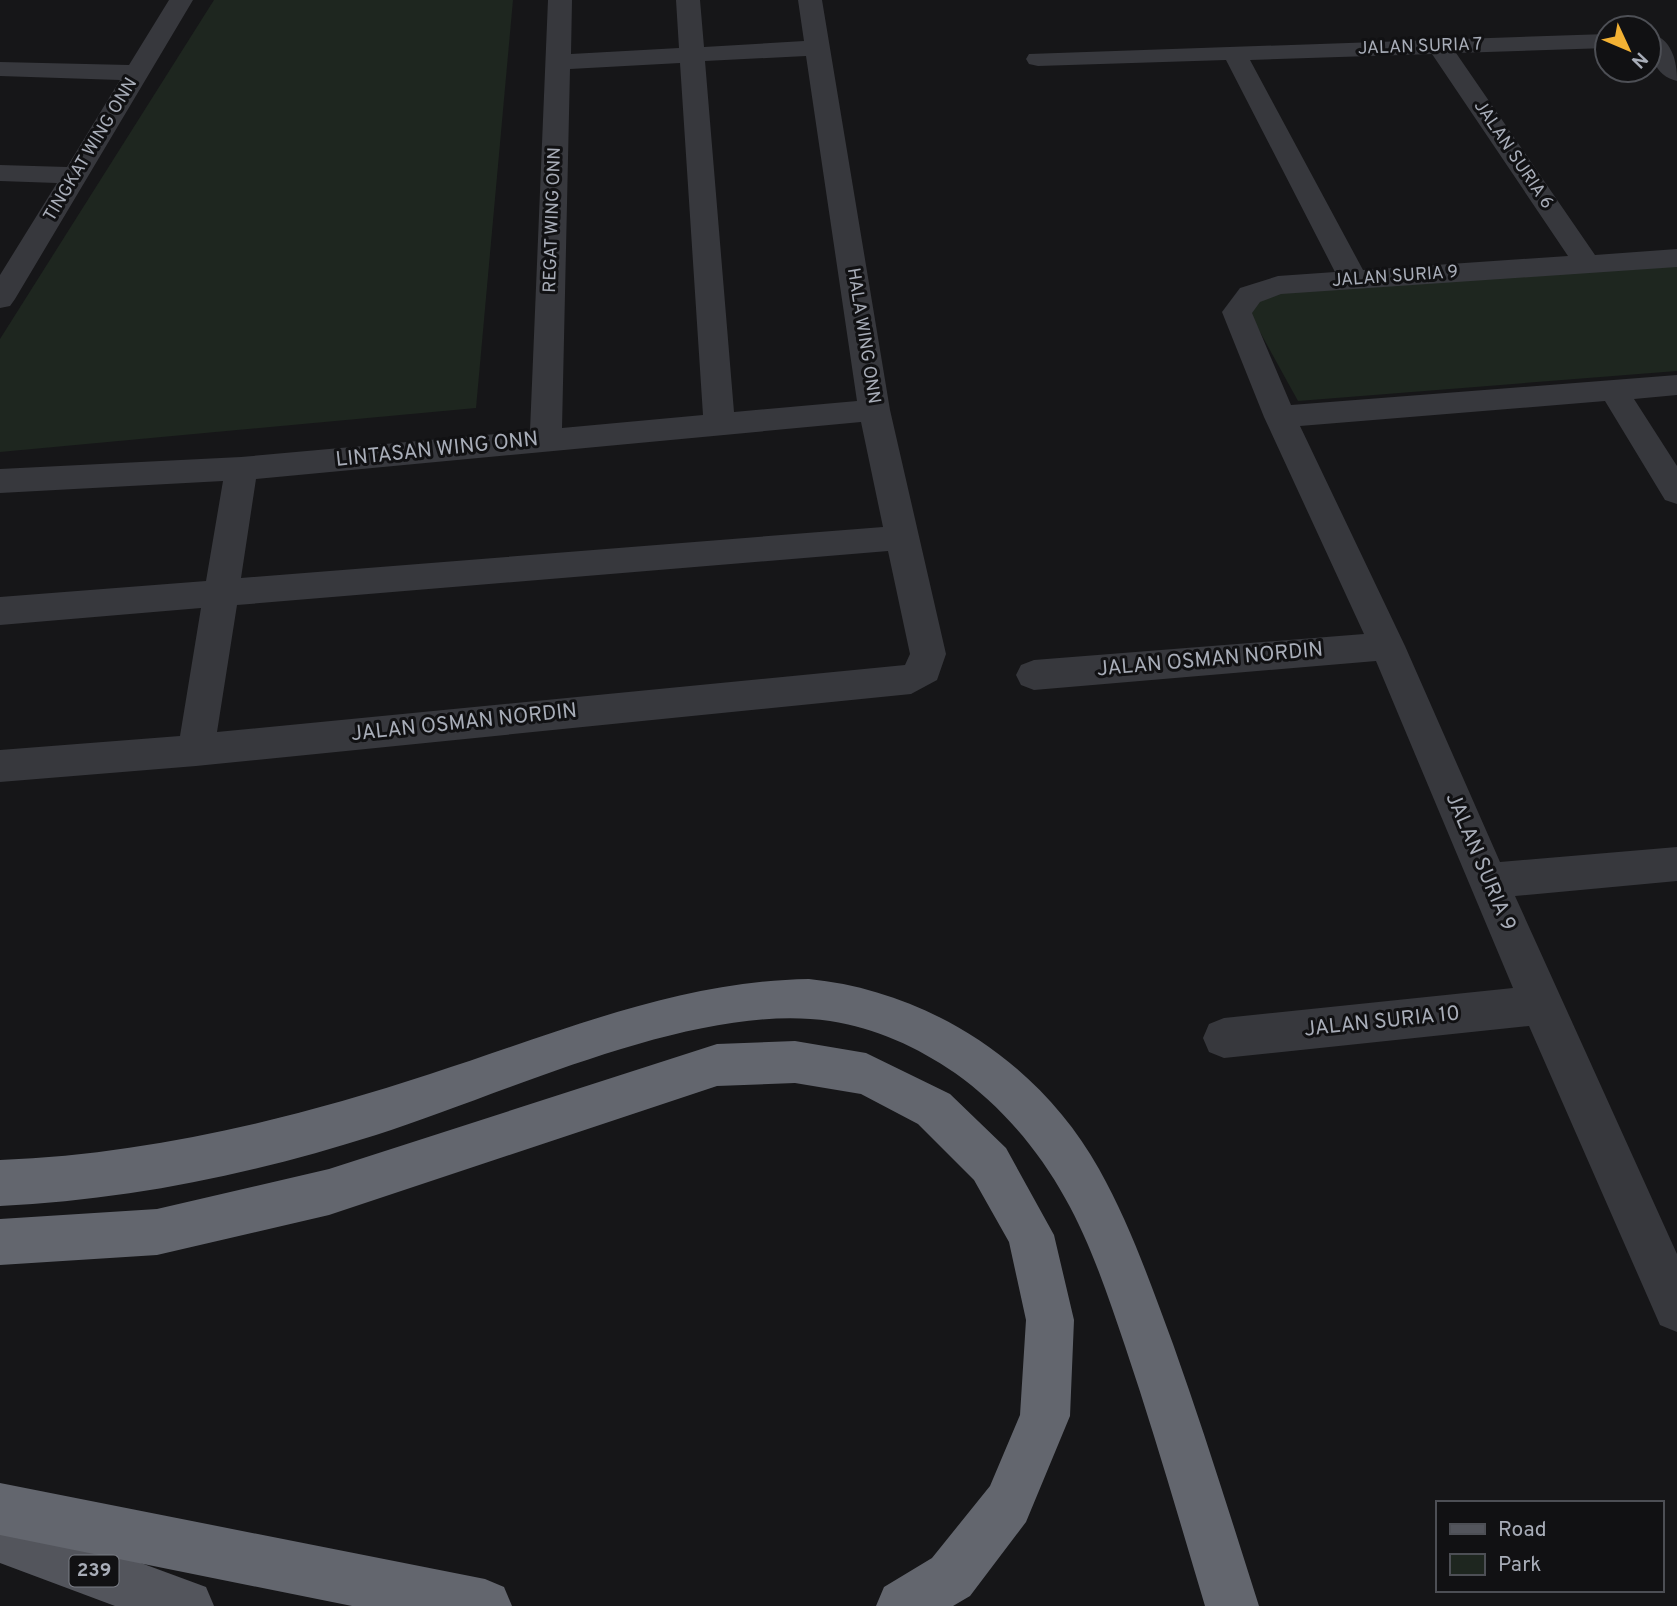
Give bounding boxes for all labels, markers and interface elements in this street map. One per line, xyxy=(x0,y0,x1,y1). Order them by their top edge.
north arrow xyxy=(1593,14,1663,84)
street label: JALAN SURIA 7 xyxy=(1357,33,1483,61)
text: N xyxy=(1625,46,1652,73)
street label: TINGKAT WING ONN xyxy=(39,74,143,226)
street label: JALAN SURIA 6 xyxy=(1468,96,1558,214)
street label: REGAT WING ONN xyxy=(539,147,567,293)
street label: JALAN SURIA 9 xyxy=(1331,261,1459,293)
street label: HALA WING ONN xyxy=(841,266,885,406)
street label: LINTASAN WING ONN xyxy=(334,426,540,474)
street label: JALAN OSMAN NORDIN xyxy=(1096,637,1324,683)
street label: JALAN OSMAN NORDIN xyxy=(350,698,578,748)
street label: JALAN SURIA 9 xyxy=(1439,789,1521,935)
street label: JALAN SURIA 10 xyxy=(1303,1000,1461,1044)
legend xyxy=(1436,1501,1663,1592)
text: Road xyxy=(1498,1517,1547,1544)
text: Park xyxy=(1498,1552,1541,1579)
road number: 239 xyxy=(70,1555,119,1586)

